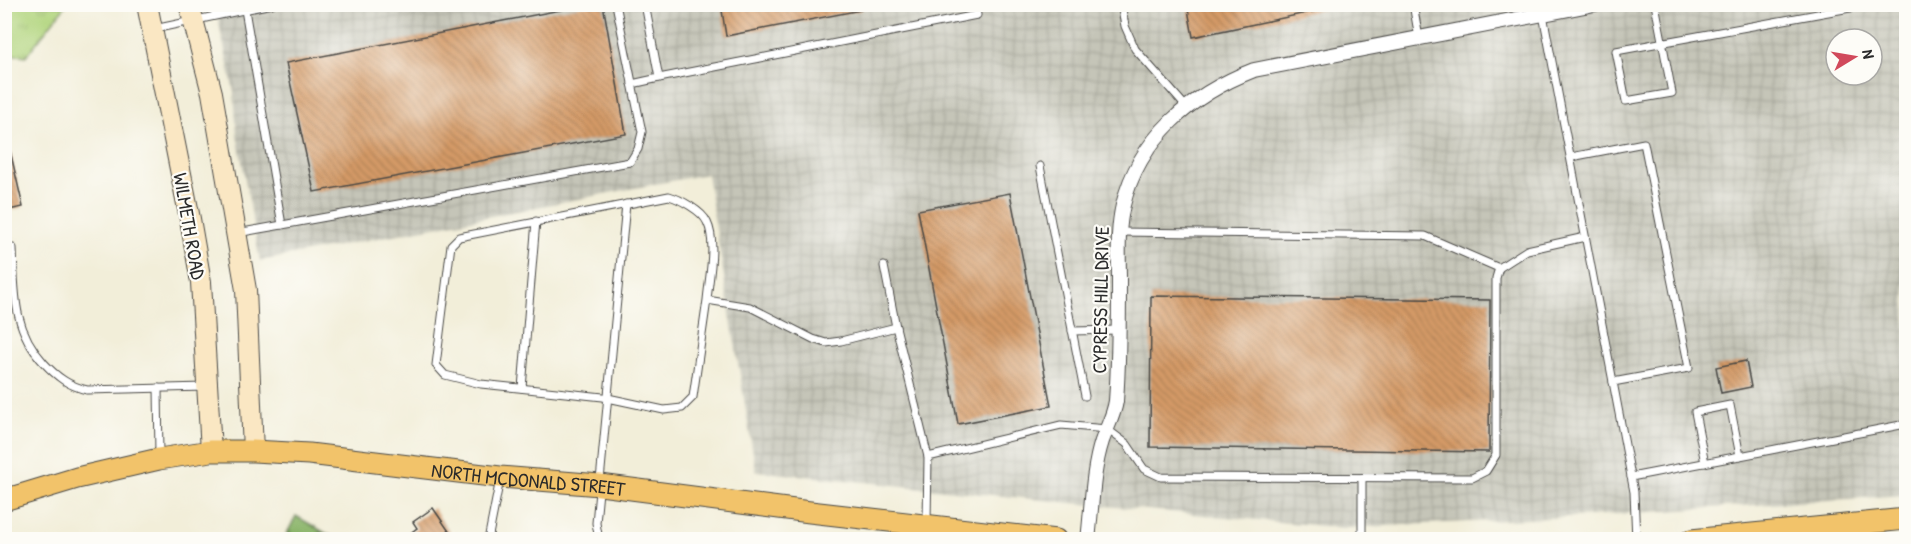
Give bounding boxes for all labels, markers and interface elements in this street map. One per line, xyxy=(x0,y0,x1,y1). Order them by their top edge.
north arrow xyxy=(1824,27,1884,87)
text: N xyxy=(1857,48,1880,61)
street label: WILMETH ROAD xyxy=(167,170,213,282)
street label: CYPRESS HILL DRIVE xyxy=(1085,226,1115,374)
street label: NORTH MCDONALD STREET xyxy=(430,455,628,502)

